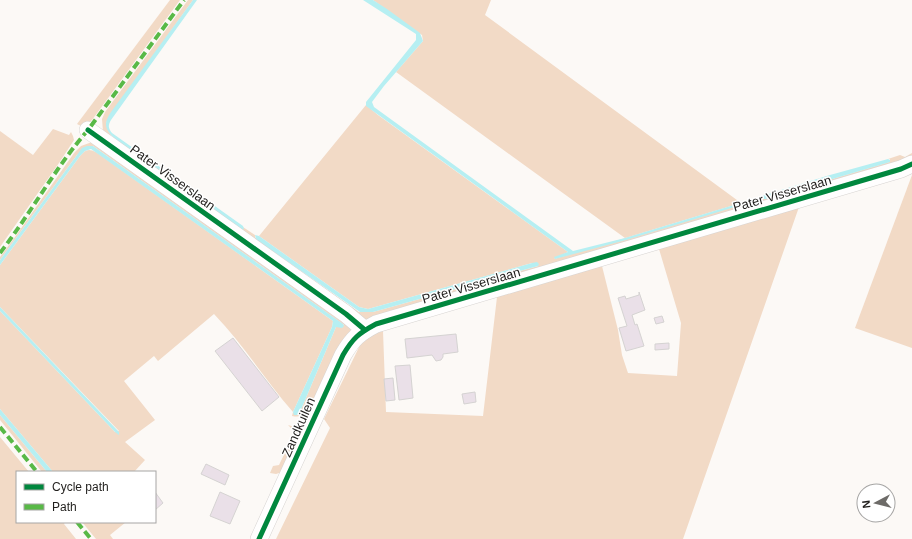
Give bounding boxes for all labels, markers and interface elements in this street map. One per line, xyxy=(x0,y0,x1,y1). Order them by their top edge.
street label: Pater Visserslaan xyxy=(127,141,218,213)
street label: Pater Visserslaan xyxy=(731,172,833,215)
street label: Pater Visserslaan xyxy=(420,264,522,307)
street label: Zandkuilen xyxy=(279,395,318,459)
legend xyxy=(16,471,156,523)
text: Cycle path xyxy=(52,480,109,494)
north arrow xyxy=(856,483,896,523)
text: N xyxy=(860,499,873,509)
text: Path xyxy=(52,500,77,514)

